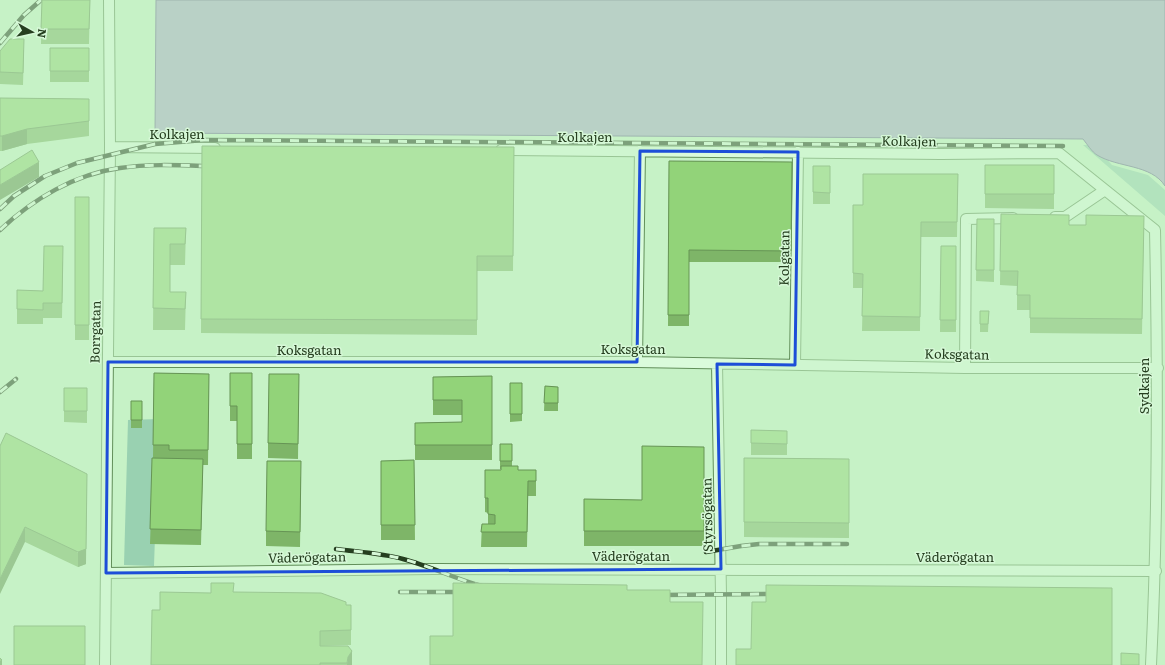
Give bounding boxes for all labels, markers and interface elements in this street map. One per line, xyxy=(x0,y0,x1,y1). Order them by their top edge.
north arrow xyxy=(12,12,52,52)
text: N xyxy=(34,28,51,39)
street label: Kolkajen xyxy=(149,124,205,143)
street label: Kolkajen xyxy=(557,127,613,146)
street label: Kolkajen xyxy=(881,131,937,150)
street label: Kolgatan xyxy=(774,230,793,286)
street label: Borrgatan xyxy=(84,300,105,364)
street label: Koksgatan xyxy=(600,339,666,358)
street label: Koksgatan xyxy=(276,340,342,359)
street label: Koksgatan xyxy=(924,343,990,364)
street label: Sydkajen xyxy=(1134,357,1153,414)
street label: Styrsögatan xyxy=(696,477,717,552)
street label: Väderögatan xyxy=(268,546,347,567)
street label: Väderögatan xyxy=(592,546,671,565)
street label: Väderögatan xyxy=(916,547,995,566)

